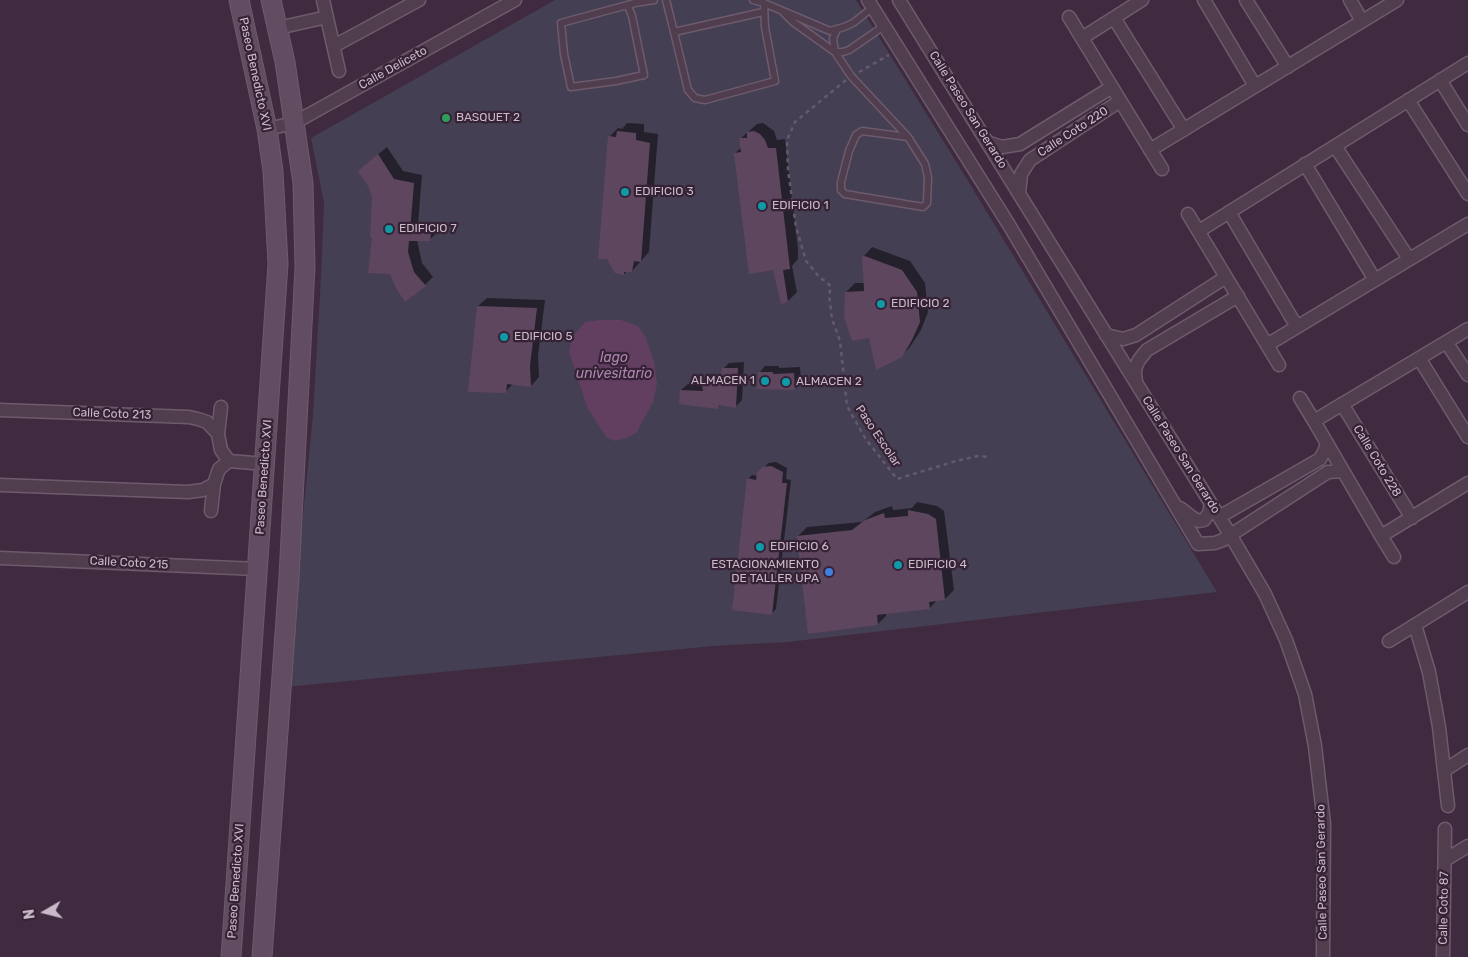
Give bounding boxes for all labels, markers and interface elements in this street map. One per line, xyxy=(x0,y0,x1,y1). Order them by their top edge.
street label: Paseo Benedicto XVI xyxy=(236,16,274,132)
street label: Calle Deliceto xyxy=(356,43,430,93)
street label: Calle Paseo San Gerardo xyxy=(926,49,1010,171)
street label: Calle Coto 220 xyxy=(1035,104,1111,160)
place label: BASQUET 2 xyxy=(456,111,520,125)
marker: BASQUET 2 xyxy=(440,112,452,124)
place label: EDIFICIO 3 xyxy=(635,185,694,199)
marker: EDIFICIO 3 xyxy=(619,186,631,198)
place label: EDIFICIO 1 xyxy=(772,199,829,213)
marker: EDIFICIO 1 xyxy=(756,200,768,212)
place label: EDIFICIO 7 xyxy=(399,222,457,236)
marker: EDIFICIO 7 xyxy=(383,223,395,235)
place label: EDIFICIO 2 xyxy=(891,297,949,311)
marker: EDIFICIO 2 xyxy=(875,298,887,310)
place label: EDIFICIO 5 xyxy=(514,330,573,344)
marker: EDIFICIO 5 xyxy=(498,331,510,343)
water label: lago univesitario xyxy=(576,350,652,382)
place label: ALMACEN 1 xyxy=(691,374,755,388)
marker: ALMACEN 1 xyxy=(759,375,771,387)
place label: ALMACEN 2 xyxy=(796,375,862,389)
marker: ALMACEN 2 xyxy=(780,376,792,388)
street label: Calle Paseo San Gerardo xyxy=(1139,394,1223,516)
street label: Paso Escolar xyxy=(852,402,904,470)
street label: Calle Coto 213 xyxy=(72,405,152,423)
street label: Paseo Benedicto XVI xyxy=(253,419,275,535)
street label: Calle Coto 228 xyxy=(1350,423,1404,499)
place label: EDIFICIO 6 xyxy=(770,540,829,554)
marker: EDIFICIO 6 xyxy=(754,541,766,553)
street label: Calle Coto 215 xyxy=(89,554,169,572)
place label: ESTACIONAMIENTO DE TALLER UPA xyxy=(711,558,819,586)
place label: EDIFICIO 4 xyxy=(908,558,967,572)
marker: EDIFICIO 4 xyxy=(892,559,904,571)
marker: ESTACIONAMIENTO DE TALLER UPA xyxy=(823,566,835,578)
street label: Calle Paseo San Gerardo xyxy=(1314,804,1330,940)
street label: Paseo Benedicto XVI xyxy=(225,823,247,939)
street label: Calle Coto 87 xyxy=(1436,871,1452,945)
north arrow xyxy=(20,887,70,937)
text: N xyxy=(21,908,39,920)

